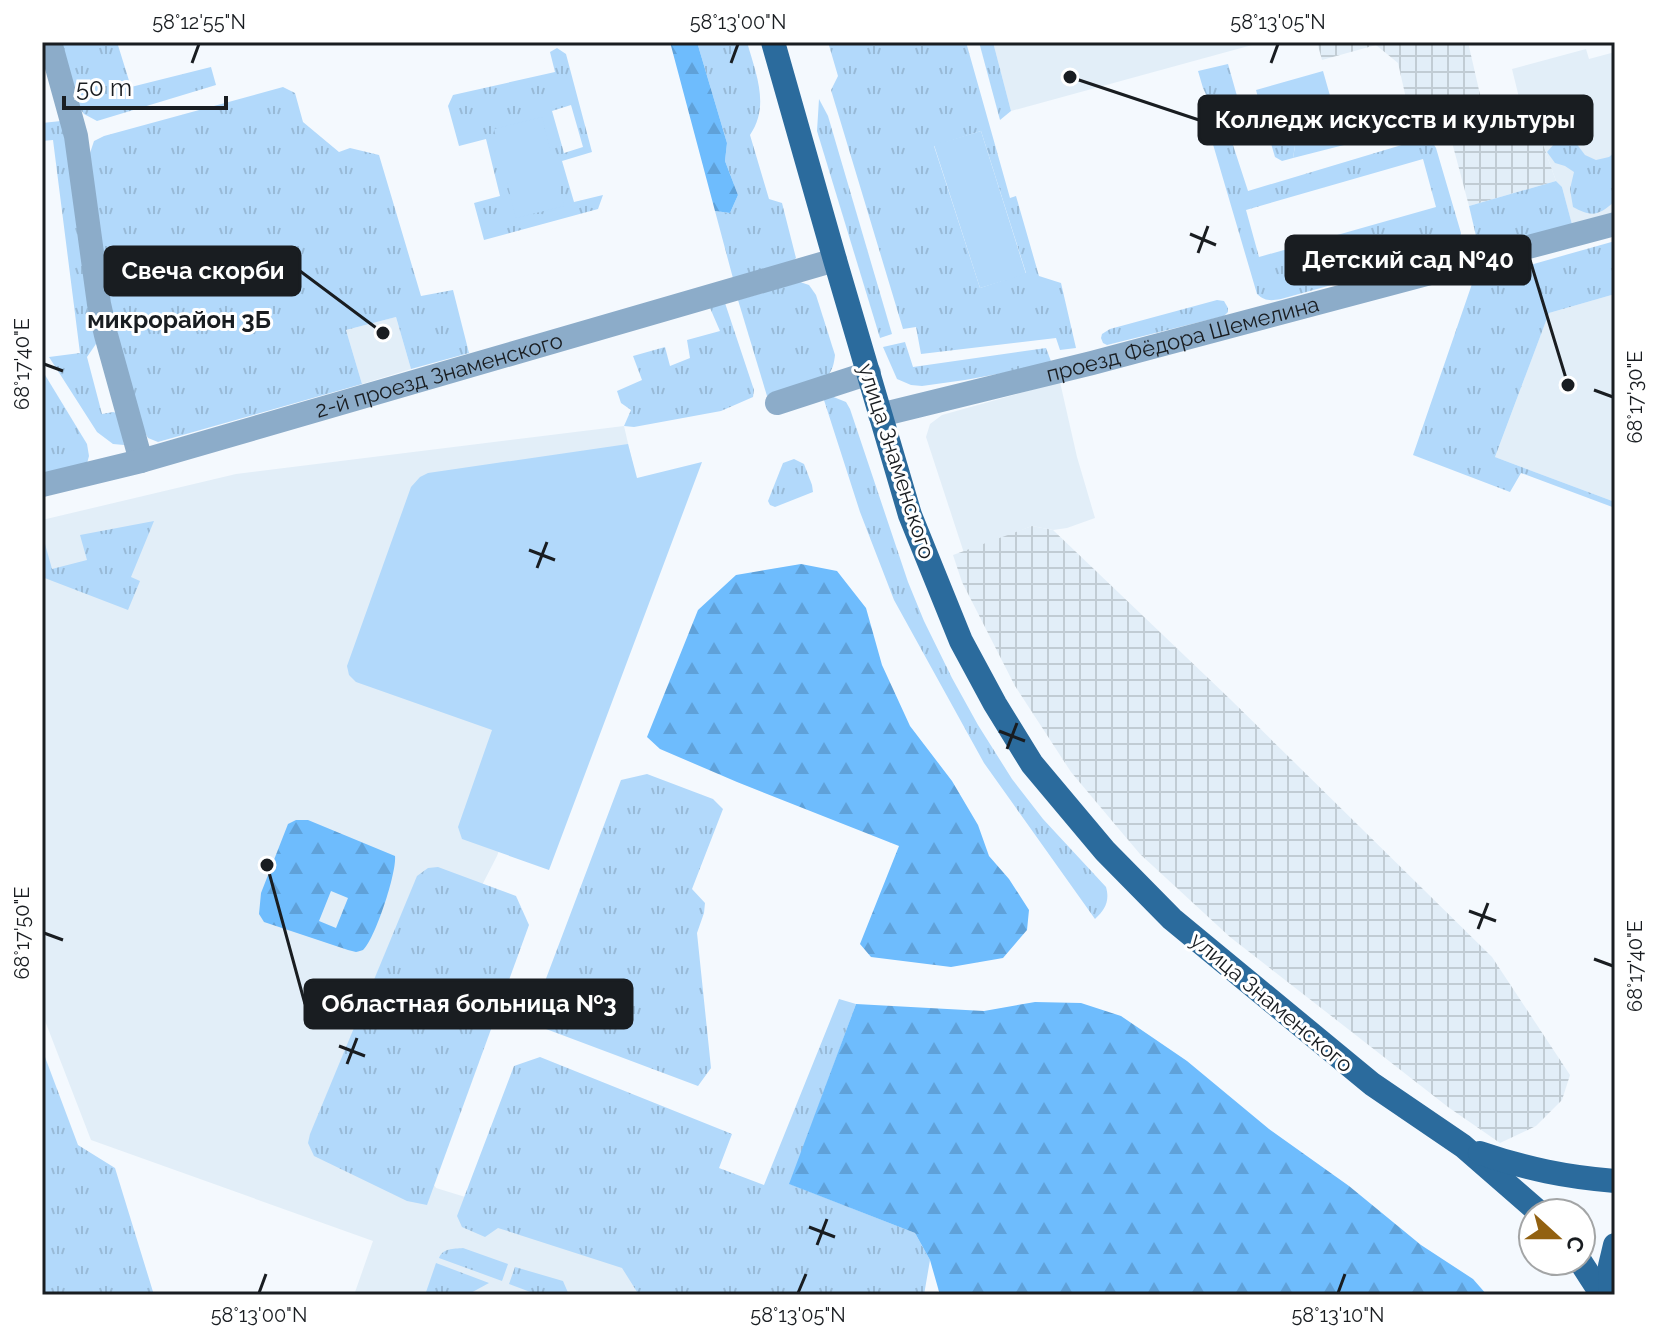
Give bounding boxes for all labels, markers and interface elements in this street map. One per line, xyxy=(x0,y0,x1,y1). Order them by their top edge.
text: 58°12'55"N xyxy=(152,10,246,34)
text: 58°13'00"N xyxy=(690,10,786,34)
text: 58°13'05"N xyxy=(1230,10,1326,34)
scale bar xyxy=(64,60,226,110)
text: 50 m xyxy=(76,73,132,102)
callout: Колледж искусств и культуры xyxy=(1199,96,1592,144)
text: Колледж искусств и культуры xyxy=(1215,105,1575,134)
callout: Детский сад №40 xyxy=(1286,236,1530,284)
text: Детский сад №40 xyxy=(1302,245,1514,274)
callout: Свеча скорби xyxy=(105,247,300,295)
text: Свеча скорби xyxy=(121,256,285,285)
street label: проезд Фёдора Шемелина xyxy=(1043,290,1322,387)
district label: микрорайон 3Б xyxy=(87,305,271,334)
text: 68°17'40"E xyxy=(10,318,34,410)
street label: 2-й проезд Знаменского xyxy=(312,327,565,423)
text: 68°17'30"E xyxy=(1623,350,1647,444)
street label: улица Знаменского xyxy=(853,360,941,562)
text: 68°17'50"E xyxy=(10,887,34,980)
text: 68°17'40"E xyxy=(1623,920,1647,1012)
street label: улица Знаменского xyxy=(1186,927,1358,1077)
callout: Областная больница №3 xyxy=(305,980,632,1028)
text: Областная больница №3 xyxy=(321,989,617,1018)
north arrow xyxy=(1517,1197,1597,1277)
text: С xyxy=(1561,1232,1591,1256)
text: 58°13'00"N xyxy=(211,1303,307,1327)
text: 58°13'05"N xyxy=(750,1303,846,1327)
text: 58°13'10"N xyxy=(1291,1303,1385,1327)

